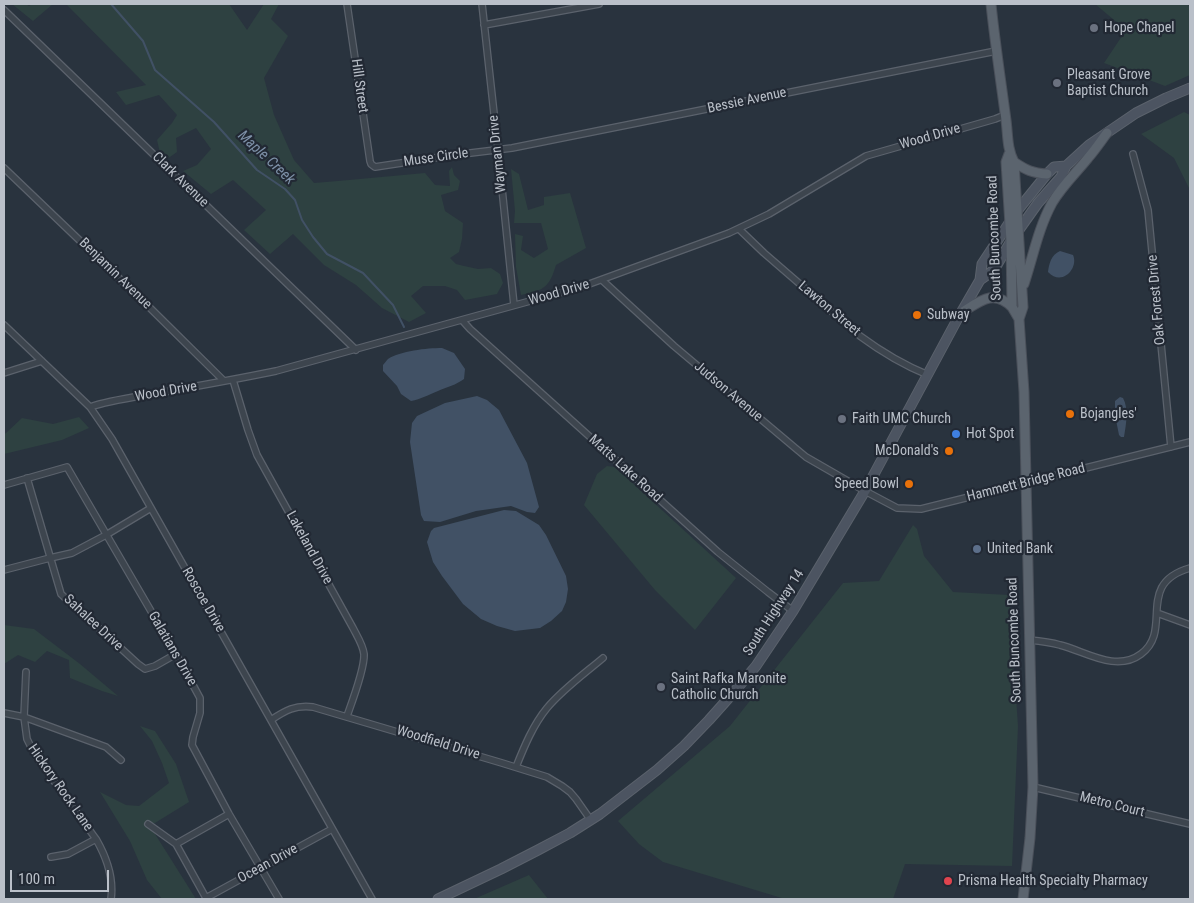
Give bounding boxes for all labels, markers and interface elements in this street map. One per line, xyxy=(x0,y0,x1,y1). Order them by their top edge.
place label: Hope Chapel xyxy=(1104,20,1174,36)
marker: Hope Chapel xyxy=(1088,22,1100,34)
street label: Hill Street xyxy=(347,58,371,114)
place label: Pleasant Grove Baptist Church xyxy=(1067,67,1150,100)
marker: Pleasant Grove Baptist Church xyxy=(1051,77,1063,89)
street label: Bessie Avenue xyxy=(706,84,788,118)
street label: Wayman Drive xyxy=(486,114,510,194)
street label: Wood Drive xyxy=(898,120,962,154)
water label: Maple Creek xyxy=(234,127,298,189)
street label: Muse Circle xyxy=(403,145,469,171)
street label: Clark Avenue xyxy=(148,149,212,211)
street label: South Buncombe Road xyxy=(984,175,1006,301)
street label: Benjamin Avenue xyxy=(75,235,155,313)
street label: Oak Forest Drive xyxy=(1145,254,1169,346)
street label: Wood Drive xyxy=(527,276,591,310)
street label: Lawton Street xyxy=(794,278,864,340)
place label: Subway xyxy=(927,307,969,323)
marker: Subway xyxy=(911,309,923,321)
street label: Judson Avenue xyxy=(690,359,766,425)
street label: Wood Drive xyxy=(134,378,198,406)
place label: Bojangles' xyxy=(1080,406,1137,422)
marker: Bojangles' xyxy=(1064,408,1076,420)
place label: Faith UMC Church xyxy=(852,411,951,427)
marker: Faith UMC Church xyxy=(836,413,848,425)
place label: Hot Spot xyxy=(966,426,1014,442)
marker: Hot Spot xyxy=(950,428,962,440)
street label: Matts Lake Road xyxy=(585,432,665,506)
place label: McDonald's xyxy=(875,443,939,459)
marker: McDonald's xyxy=(943,445,955,457)
street label: Hammett Bridge Road xyxy=(965,460,1087,506)
place label: Speed Bowl xyxy=(835,476,899,492)
marker: Speed Bowl xyxy=(903,478,915,490)
street label: Lakeland Drive xyxy=(282,509,336,587)
place label: United Bank xyxy=(987,541,1053,557)
marker: United Bank xyxy=(971,543,983,555)
street label: Roscoe Drive xyxy=(178,565,228,635)
street label: South Highway 14 xyxy=(740,567,808,659)
street label: South Buncombe Road xyxy=(1004,577,1026,703)
street label: Sahalee Drive xyxy=(60,591,126,655)
street label: Galatians Drive xyxy=(144,609,200,689)
place label: Saint Rafka Maronite Catholic Church xyxy=(671,671,786,704)
marker: Saint Rafka Maronite Catholic Church xyxy=(655,681,667,693)
street label: Woodfield Drive xyxy=(394,722,482,764)
street label: Hickory Rock Lane xyxy=(24,741,96,835)
street label: Metro Court xyxy=(1078,789,1146,821)
street label: Ocean Drive xyxy=(235,841,301,887)
scale bar xyxy=(12,860,111,892)
text: 100 m xyxy=(18,870,55,888)
place label: Prisma Health Specialty Pharmacy xyxy=(958,873,1148,889)
marker: Prisma Health Specialty Pharmacy xyxy=(942,875,954,887)

